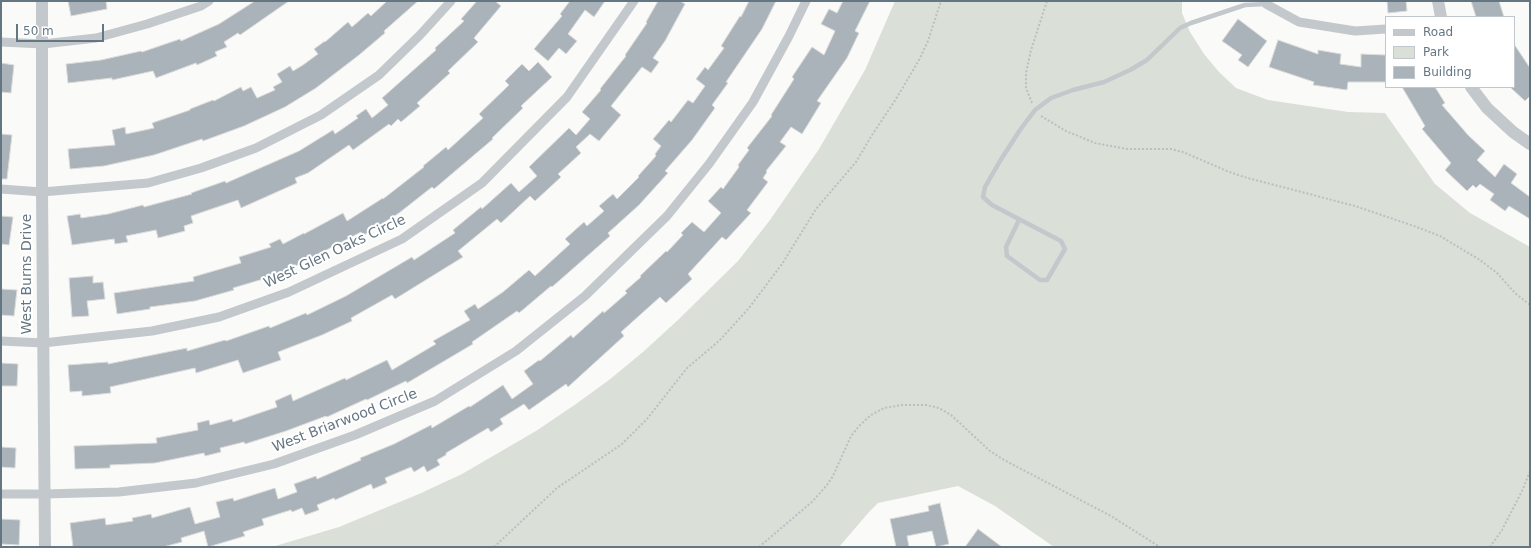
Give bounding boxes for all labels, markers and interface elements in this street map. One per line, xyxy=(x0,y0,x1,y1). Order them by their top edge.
scale bar xyxy=(18,16,106,42)
legend xyxy=(1385,16,1515,88)
text: 50 m xyxy=(23,24,54,38)
text: Road xyxy=(1423,25,1453,39)
text: Park xyxy=(1423,45,1449,59)
text: Building xyxy=(1423,65,1472,79)
street label: West Glen Oaks Circle xyxy=(262,212,408,292)
street label: West Burns Drive xyxy=(19,214,35,334)
street label: West Briarwood Circle xyxy=(270,386,420,456)

